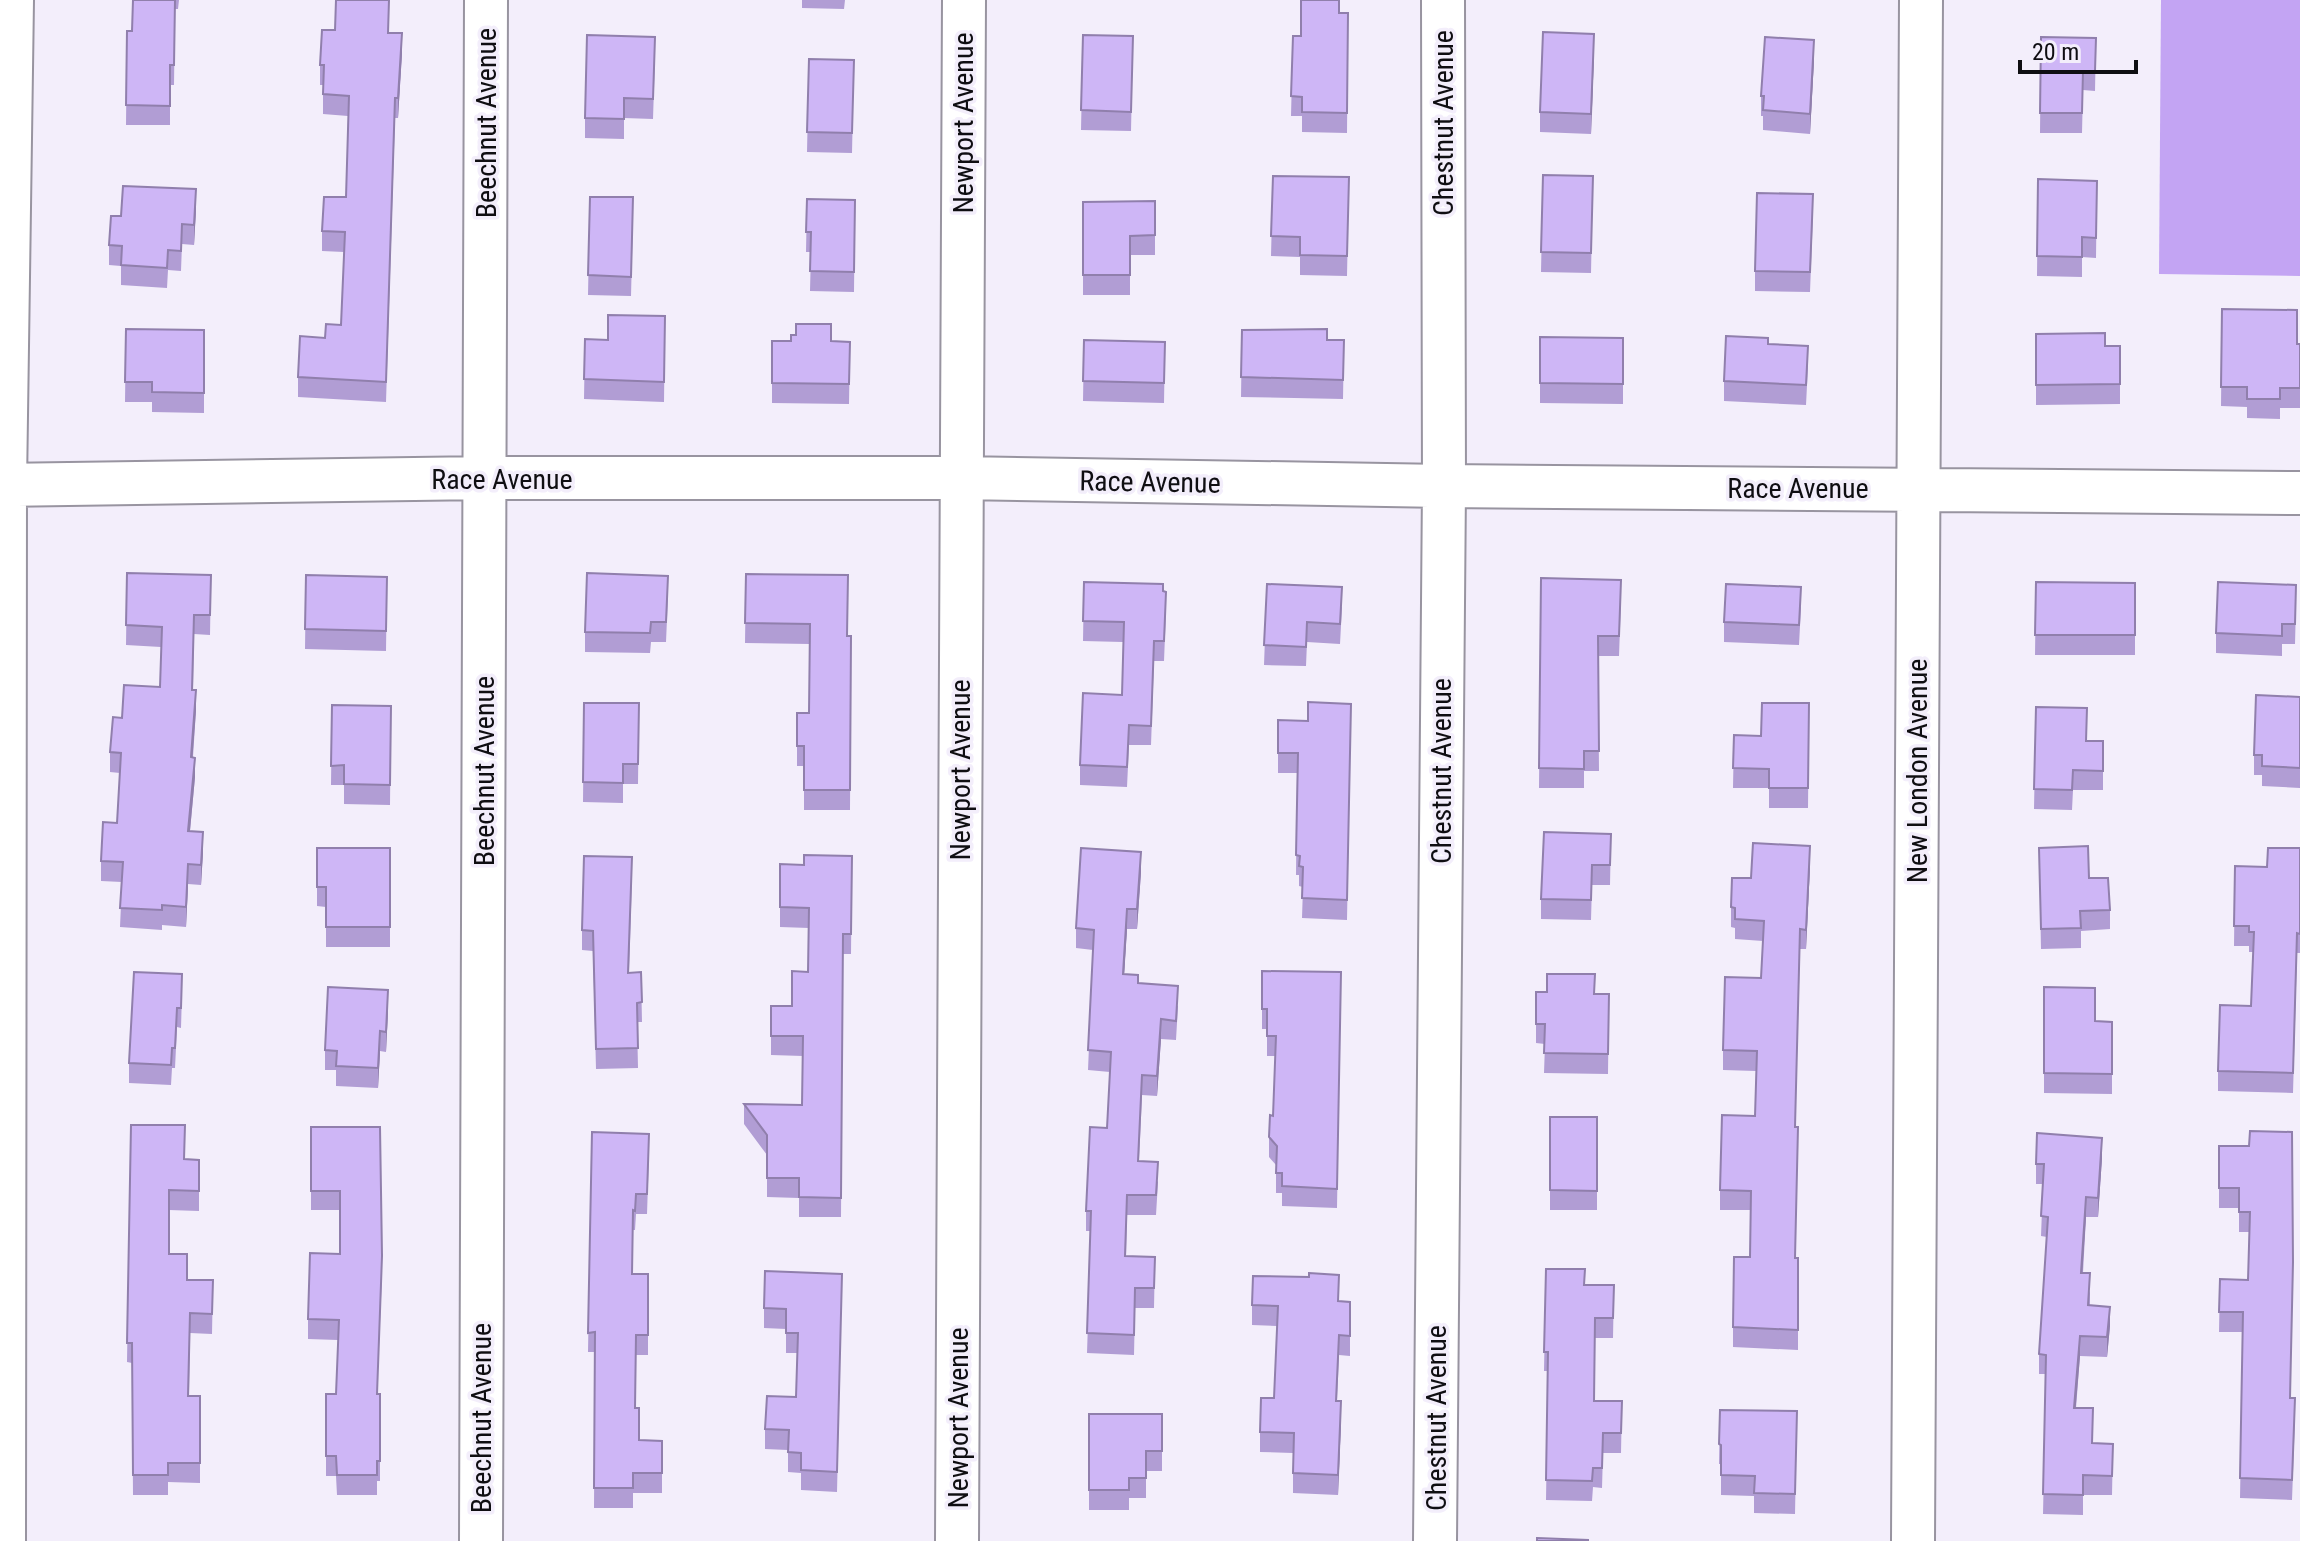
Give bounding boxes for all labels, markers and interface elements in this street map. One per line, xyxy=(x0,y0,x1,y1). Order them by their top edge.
scale bar xyxy=(2020,24,2136,74)
street label: Beechnut Avenue xyxy=(470,28,503,218)
street label: Chestnut Avenue xyxy=(1427,30,1460,216)
street label: Newport Avenue xyxy=(947,32,980,214)
text: 20 m xyxy=(2032,38,2079,66)
street label: Race Avenue xyxy=(431,463,573,496)
street label: Race Avenue xyxy=(1079,464,1221,500)
street label: Race Avenue xyxy=(1727,472,1869,505)
street label: New London Avenue xyxy=(1901,659,1934,883)
street label: Beechnut Avenue xyxy=(468,676,501,866)
street label: Chestnut Avenue xyxy=(1425,678,1458,864)
street label: Newport Avenue xyxy=(944,679,977,861)
street label: Beechnut Avenue xyxy=(465,1323,498,1513)
street label: Chestnut Avenue xyxy=(1420,1325,1453,1511)
street label: Newport Avenue xyxy=(942,1327,975,1509)

